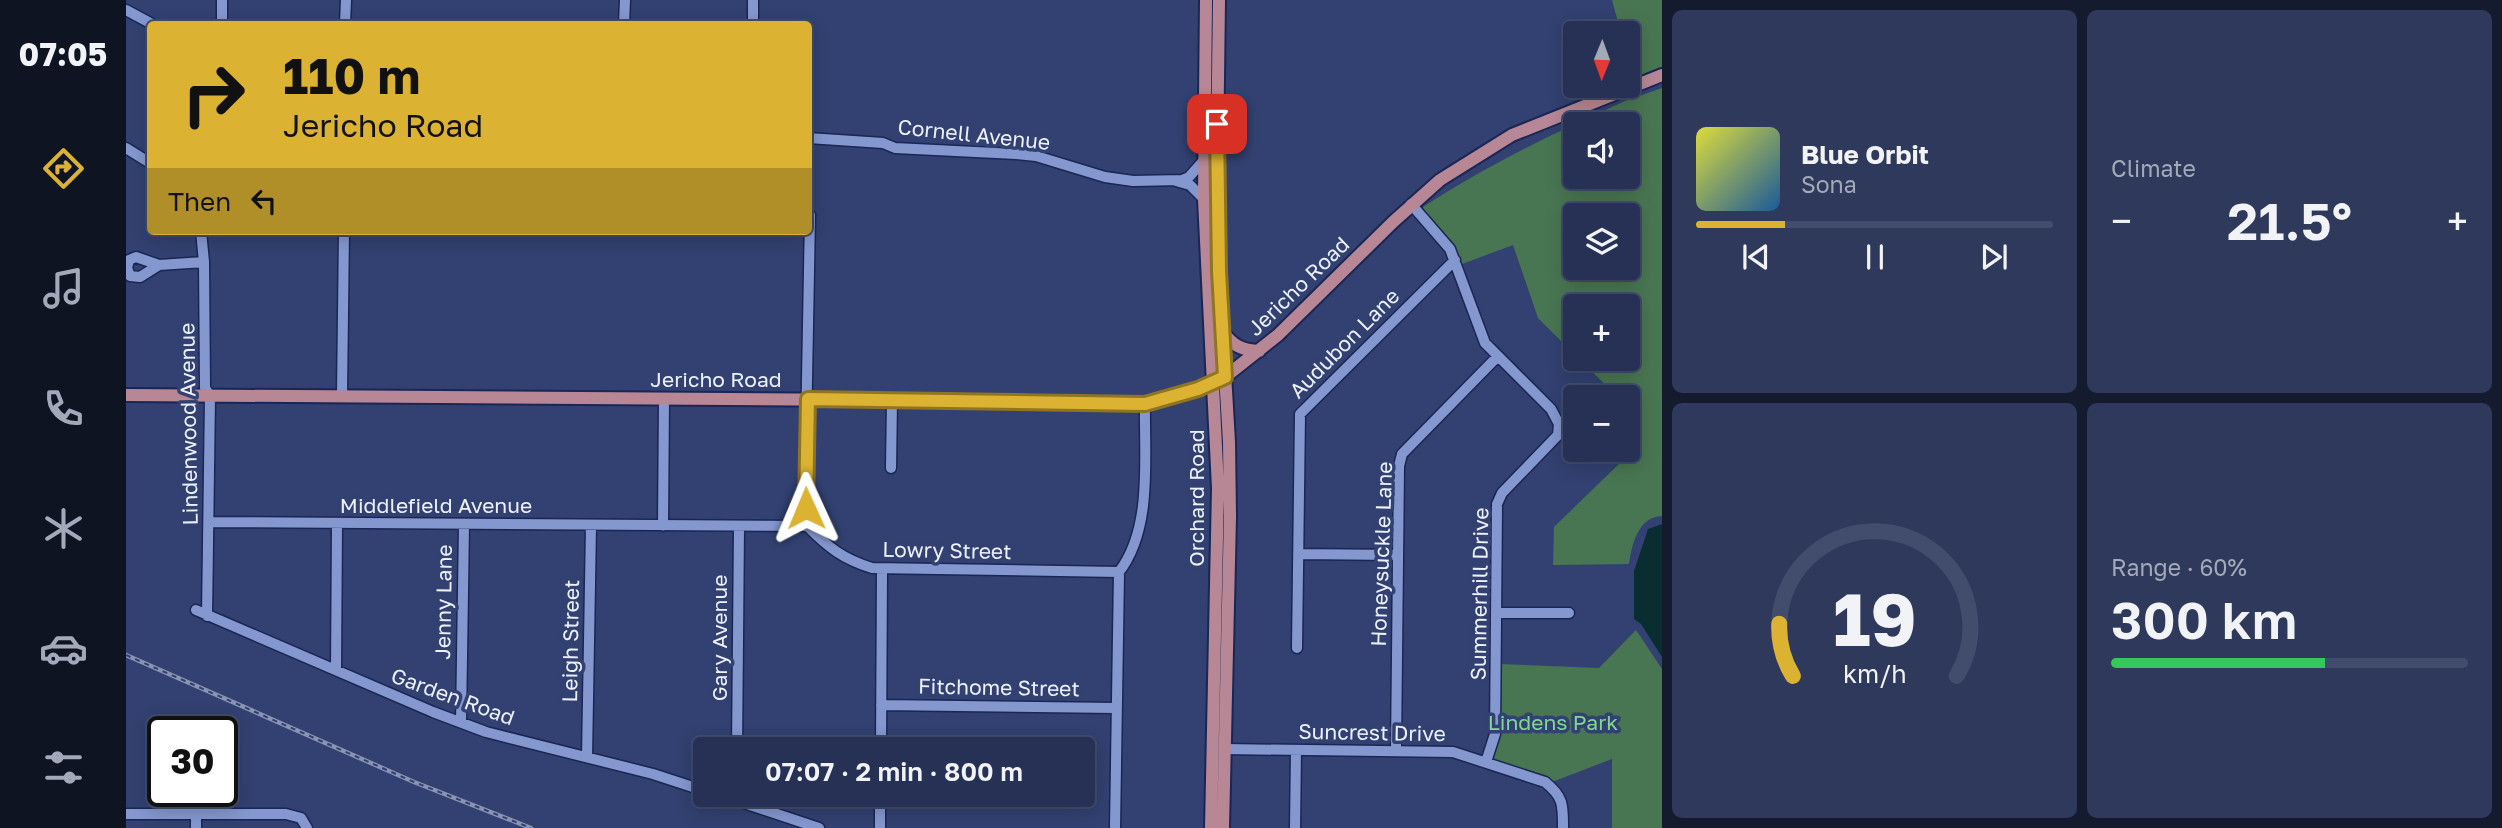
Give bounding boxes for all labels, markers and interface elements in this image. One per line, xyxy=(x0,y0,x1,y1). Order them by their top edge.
north arrow xyxy=(1563,21,1640,98)
map controls xyxy=(1563,21,1640,462)
text: 07:05 xyxy=(19,35,107,73)
text: 110 m xyxy=(283,46,420,105)
icon: right xyxy=(168,49,259,140)
pin xyxy=(1187,94,1247,154)
icon: arrive xyxy=(1198,105,1236,143)
text: Jericho Road xyxy=(283,106,483,144)
button: sound xyxy=(1563,112,1640,189)
street label: Cornell Avenue xyxy=(897,113,1051,155)
text: Blue Orbit xyxy=(1801,139,1929,170)
icon: directions xyxy=(39,144,88,193)
text: Climate xyxy=(2111,154,2196,182)
text: Sona xyxy=(1801,170,1857,198)
icon: left xyxy=(245,182,283,220)
text: Then xyxy=(168,186,231,217)
text: 21.5° xyxy=(2227,189,2352,251)
text: − xyxy=(2111,198,2132,243)
text: + xyxy=(2447,198,2468,243)
button: layers xyxy=(1563,203,1640,280)
street label: Jericho Road xyxy=(1242,231,1354,341)
icon: previous xyxy=(1737,238,1775,276)
icon: pause xyxy=(1856,238,1894,276)
icon: next xyxy=(1975,238,2013,276)
icon: music xyxy=(39,264,88,313)
street label: Audubon Lane xyxy=(1284,283,1404,403)
button: + xyxy=(1563,294,1640,371)
street label: Lindenwood Avenue xyxy=(173,322,203,526)
street label: Jericho Road xyxy=(650,366,782,392)
icon: phone xyxy=(39,384,88,433)
button: − xyxy=(1563,385,1640,462)
street label: Orchard Road xyxy=(1183,429,1209,567)
street label: Honeysuckle Lane xyxy=(1365,461,1397,647)
position arrow xyxy=(769,471,843,545)
street label: Middlefield Avenue xyxy=(340,492,532,518)
icon: climate xyxy=(39,504,88,553)
street label: Summerhill Drive xyxy=(1464,507,1494,681)
street label: Lowry Street xyxy=(882,536,1012,564)
street label: Jenny Lane xyxy=(429,544,457,660)
text: Range · 60% xyxy=(2111,553,2247,581)
street label: Gary Avenue xyxy=(706,575,732,701)
text: 19 xyxy=(1833,576,1916,663)
street label: Leigh Street xyxy=(556,579,584,703)
text: 300 km xyxy=(2111,588,2297,650)
icon: car xyxy=(39,624,88,673)
text: km/h xyxy=(1843,658,1906,689)
street label: Garden Road xyxy=(388,662,518,730)
street label: Fitchome Street xyxy=(918,673,1080,701)
park label: Lindens Park xyxy=(1488,709,1618,735)
speed limit sign: 30 xyxy=(147,716,238,807)
street label: Suncrest Drive xyxy=(1298,718,1446,746)
icon: filters xyxy=(39,743,88,792)
text: 07:07 · 2 min · 800 m xyxy=(765,756,1023,787)

